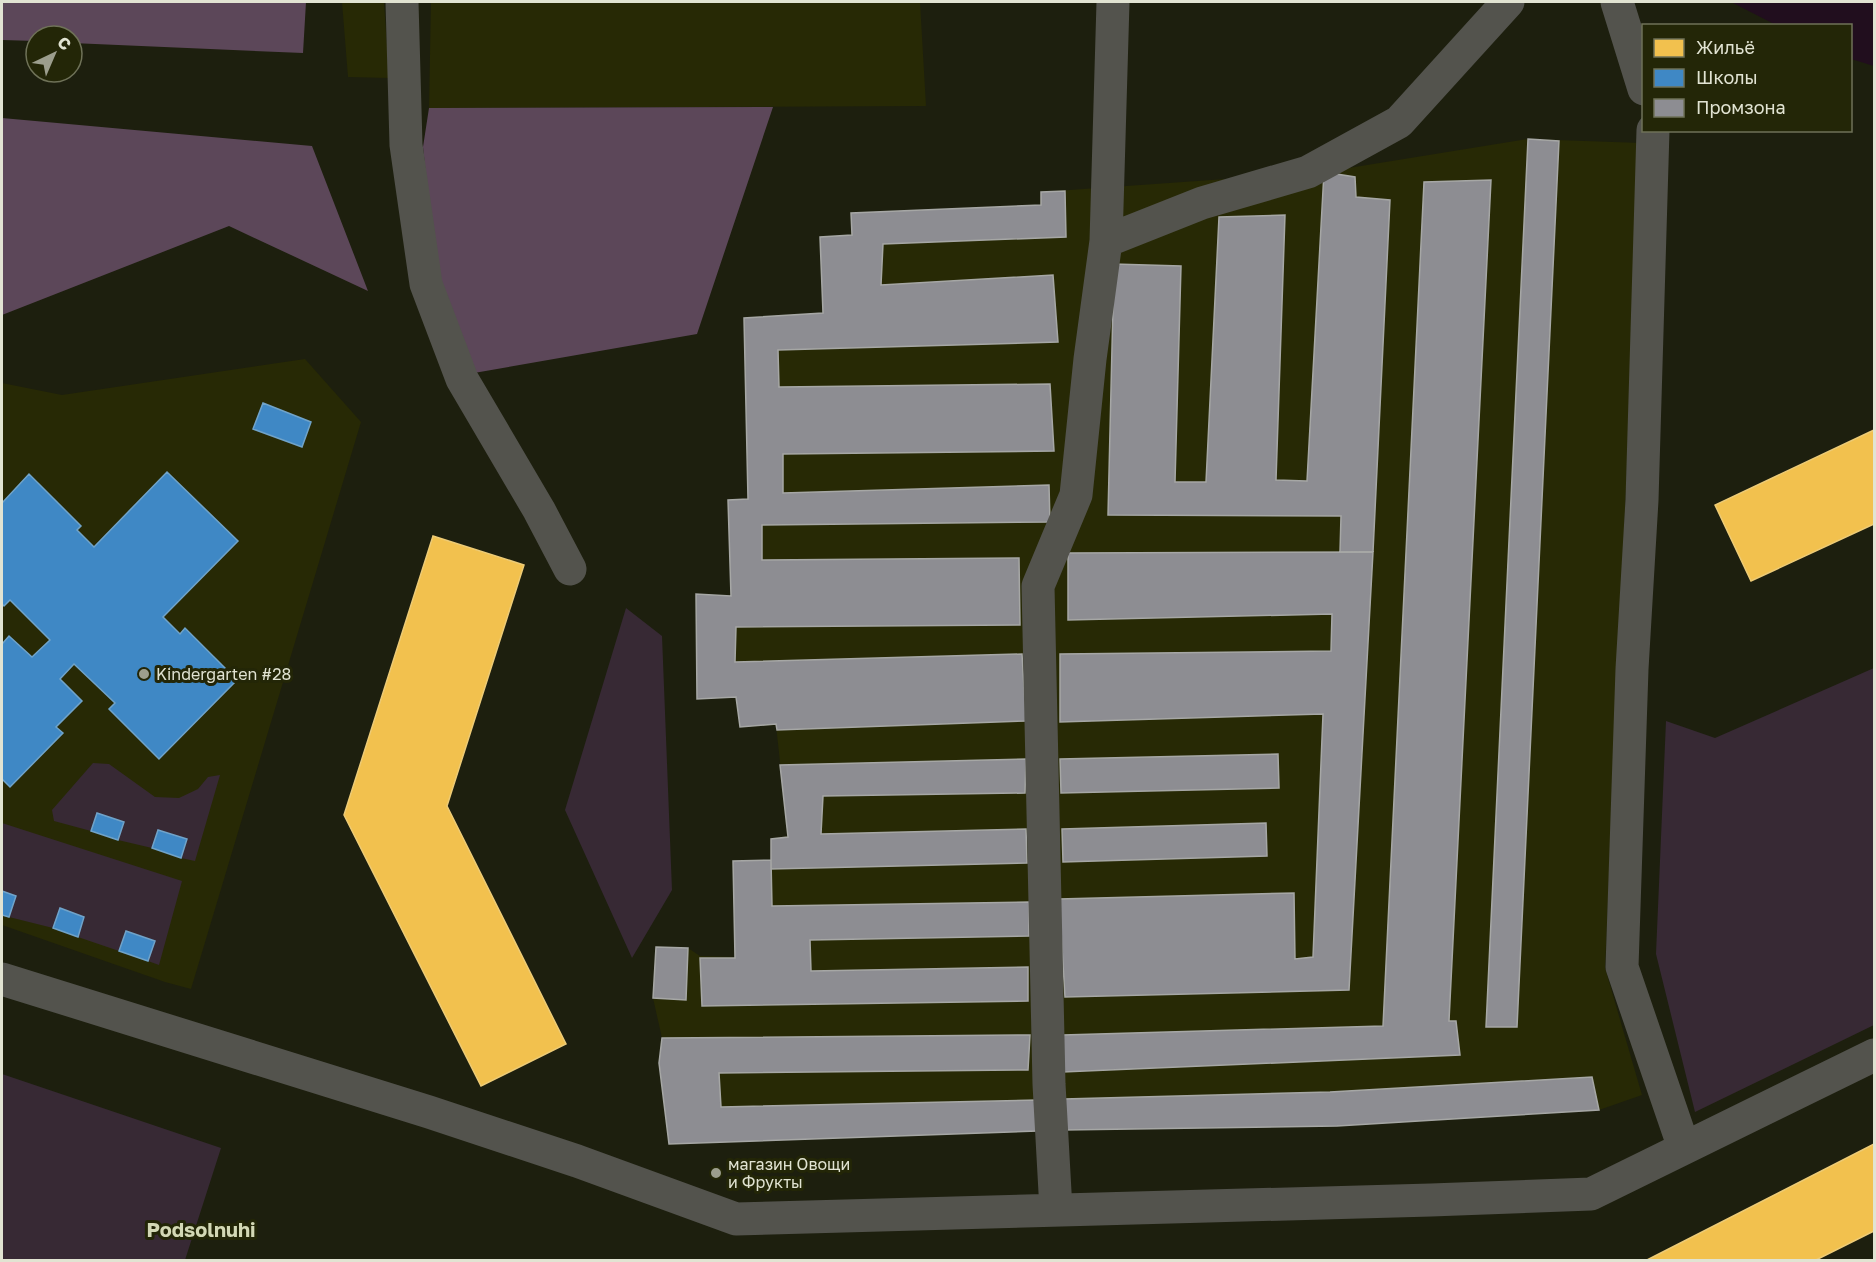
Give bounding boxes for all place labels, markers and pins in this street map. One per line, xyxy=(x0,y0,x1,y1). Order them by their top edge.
place label: Kindergarten #28 xyxy=(156,664,291,684)
marker: Kindergarten #28 xyxy=(137,667,151,681)
place label: магазин Овощи и Фрукты xyxy=(728,1154,850,1192)
marker: магазин Овощи и Фрукты xyxy=(709,1166,723,1180)

